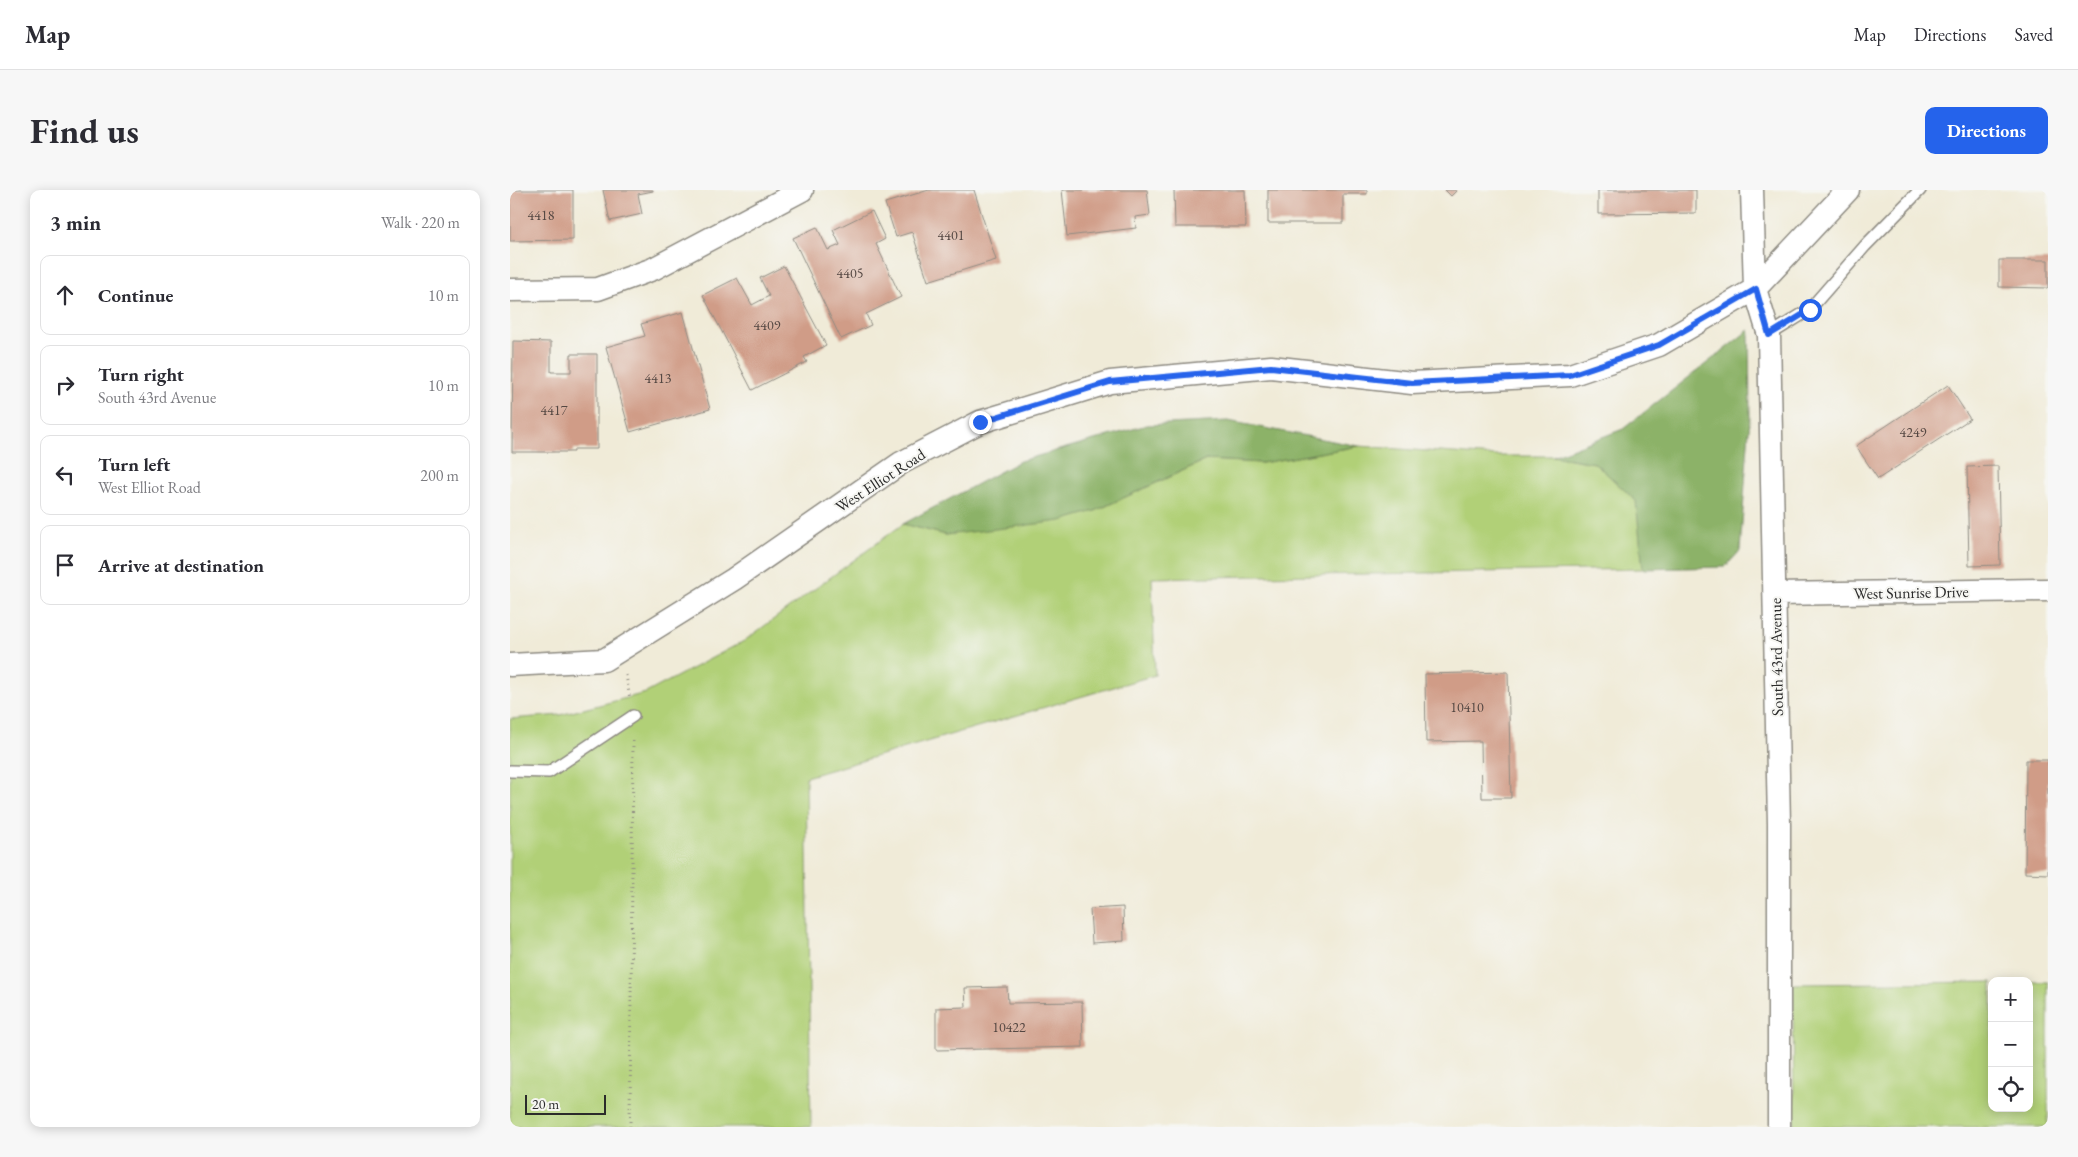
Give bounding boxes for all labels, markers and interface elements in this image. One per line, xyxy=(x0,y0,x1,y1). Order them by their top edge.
text: Map xyxy=(25,19,70,50)
text: Map xyxy=(1854,23,1886,46)
text: Directions xyxy=(1914,23,1986,46)
text: Saved xyxy=(2014,23,2053,46)
button: Directions xyxy=(1925,107,2048,154)
text: Find us xyxy=(30,108,139,153)
house number: 4418 xyxy=(528,206,555,224)
text: 3 min xyxy=(50,209,101,236)
text: Walk · 220 m xyxy=(381,212,460,233)
house number: 4401 xyxy=(938,226,964,244)
house number: 4405 xyxy=(837,264,863,282)
icon: ahead xyxy=(51,281,79,309)
text: Continue xyxy=(98,283,173,308)
text: 10 m xyxy=(428,285,459,306)
route start xyxy=(1799,299,1822,322)
house number: 4409 xyxy=(754,316,781,334)
text: Turn right xyxy=(98,362,184,387)
house number: 4413 xyxy=(645,369,672,387)
icon: right xyxy=(51,371,79,399)
text: 10 m xyxy=(428,375,459,396)
text: South 43rd Avenue xyxy=(98,387,216,408)
house number: 4417 xyxy=(541,401,568,419)
route end xyxy=(969,411,992,434)
house number: 4249 xyxy=(1900,423,1927,441)
street label: West Elliot Road xyxy=(831,443,930,517)
text: Turn left xyxy=(98,452,170,477)
icon: left xyxy=(51,461,79,489)
text: 200 m xyxy=(420,465,459,486)
text: West Elliot Road xyxy=(98,477,201,498)
icon: arrive xyxy=(51,551,79,579)
text: Arrive at destination xyxy=(98,553,264,578)
street label: West Sunrise Drive xyxy=(1853,581,1969,604)
street label: South 43rd Avenue xyxy=(1765,598,1788,716)
house number: 10410 xyxy=(1450,698,1484,716)
map controls xyxy=(1988,977,2033,1112)
button: + xyxy=(1988,977,2033,1022)
house number: 10422 xyxy=(992,1018,1026,1036)
button: − xyxy=(1988,1022,2033,1067)
button: locate xyxy=(1988,1067,2033,1112)
scale bar xyxy=(525,1092,606,1115)
text: 20 m xyxy=(532,1095,559,1113)

